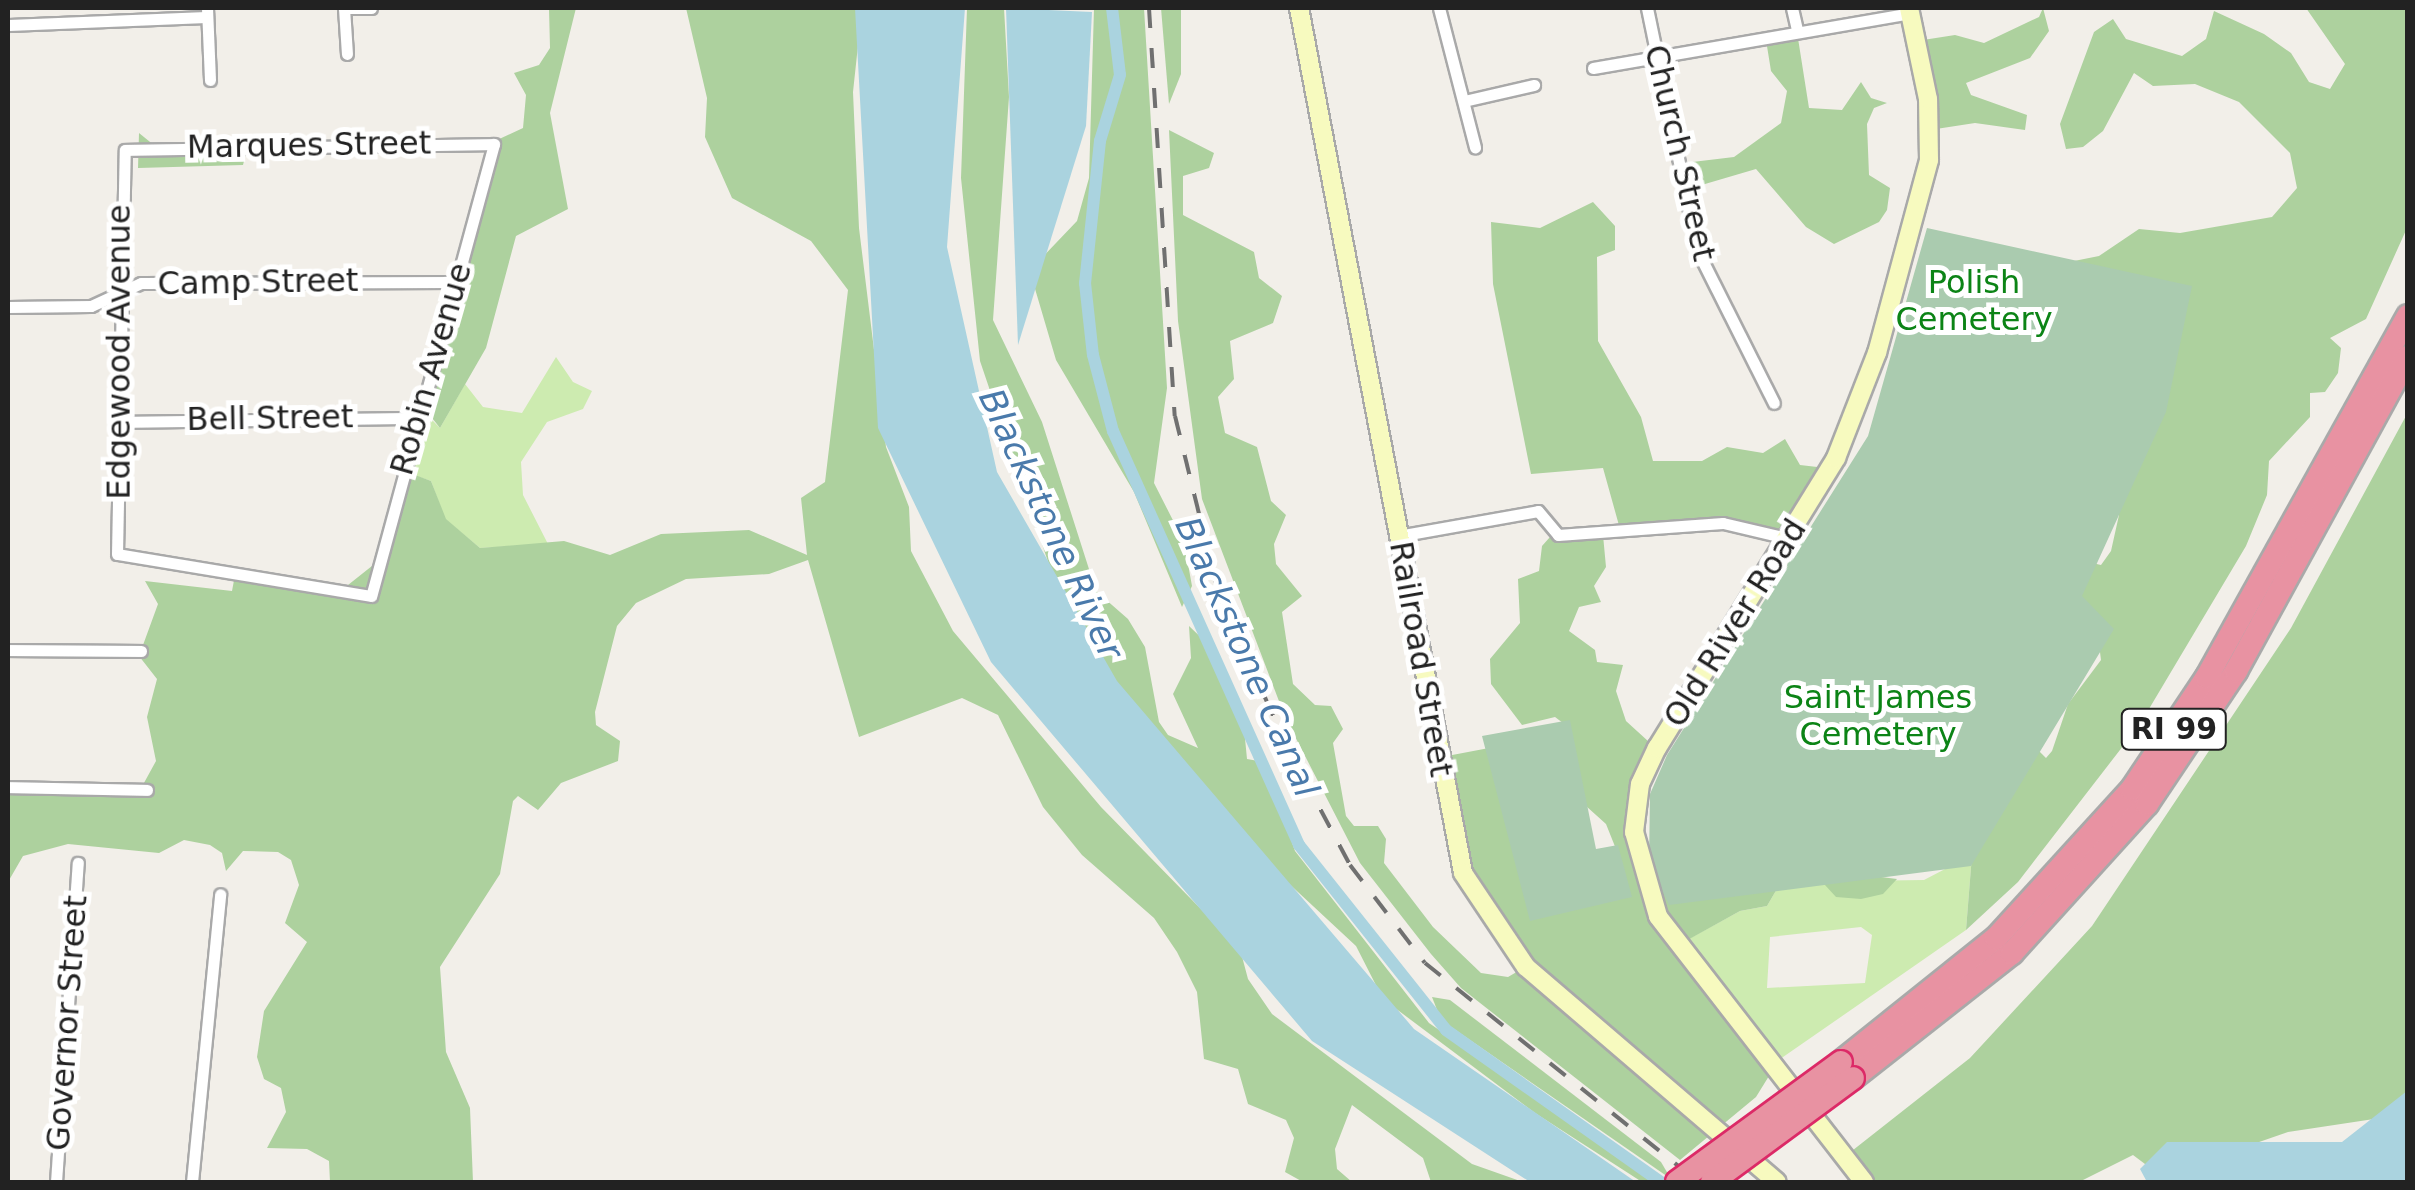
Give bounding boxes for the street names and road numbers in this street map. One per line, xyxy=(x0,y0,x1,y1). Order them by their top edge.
street label: Church Street xyxy=(1636,41,1724,265)
street label: Marques Street xyxy=(187,124,431,166)
street label: Edgewood Avenue xyxy=(100,204,138,500)
street label: Robin Avenue xyxy=(382,258,480,480)
street label: Camp Street xyxy=(157,261,359,303)
street label: Bell Street xyxy=(186,397,354,439)
street label: Old River Road xyxy=(1656,512,1814,734)
street label: Railroad Street xyxy=(1381,538,1461,780)
road number: RI 99 xyxy=(2119,704,2229,754)
street label: Governor Street xyxy=(39,894,95,1152)

